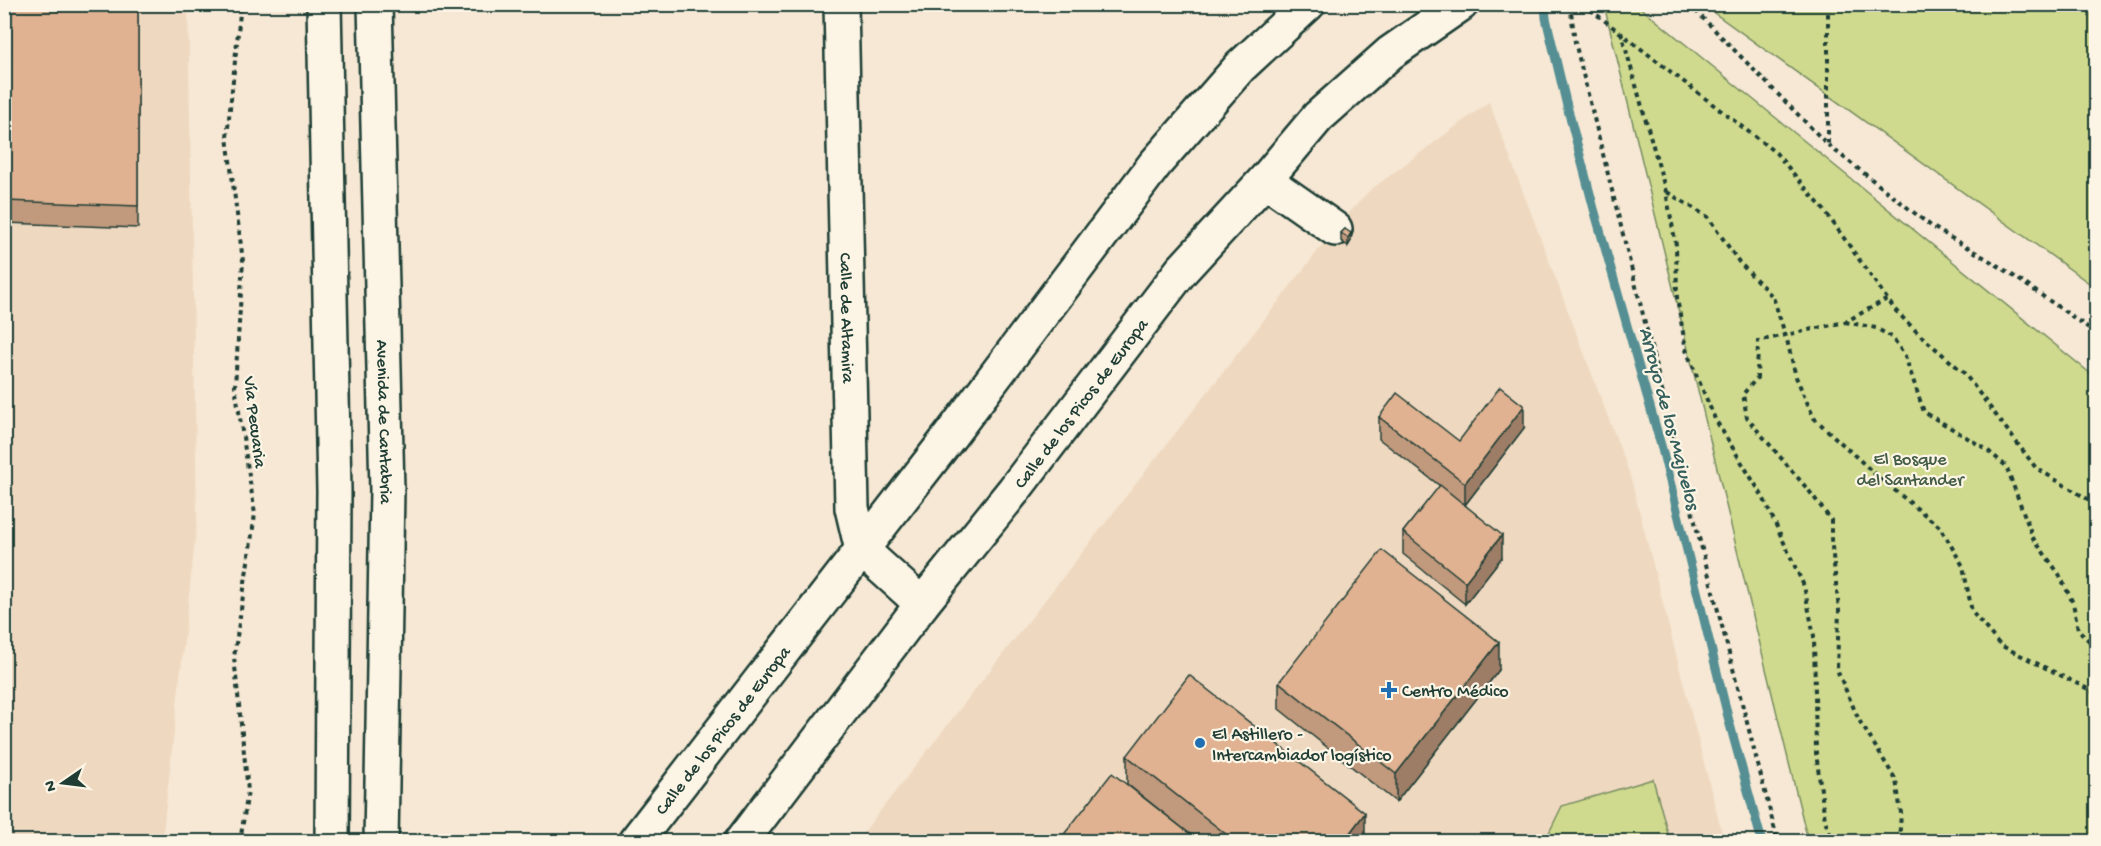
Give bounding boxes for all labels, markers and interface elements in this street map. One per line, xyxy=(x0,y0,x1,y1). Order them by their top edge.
street label: Calle de Altamira xyxy=(833,253,857,384)
street label: Calle de los Picos de Europa xyxy=(1011,315,1154,494)
water label: Arroyo de los Majuelos xyxy=(1632,325,1703,514)
street label: Avenida de Cantabria xyxy=(370,339,395,505)
street label: Vía Pecuaria xyxy=(237,374,270,470)
park label: El Bosque del Santander xyxy=(1856,450,1965,492)
street label: Calle de los Picos de Europa xyxy=(652,642,797,820)
marker: Centro Médico xyxy=(1380,681,1398,699)
place label: Centro Médico xyxy=(1402,682,1509,703)
place label: El Astillero - Intercambiador logístico xyxy=(1212,725,1391,767)
marker: El Astillero - Intercambiador logístico xyxy=(1193,736,1207,750)
north arrow xyxy=(33,753,93,813)
text: N xyxy=(41,778,62,793)

